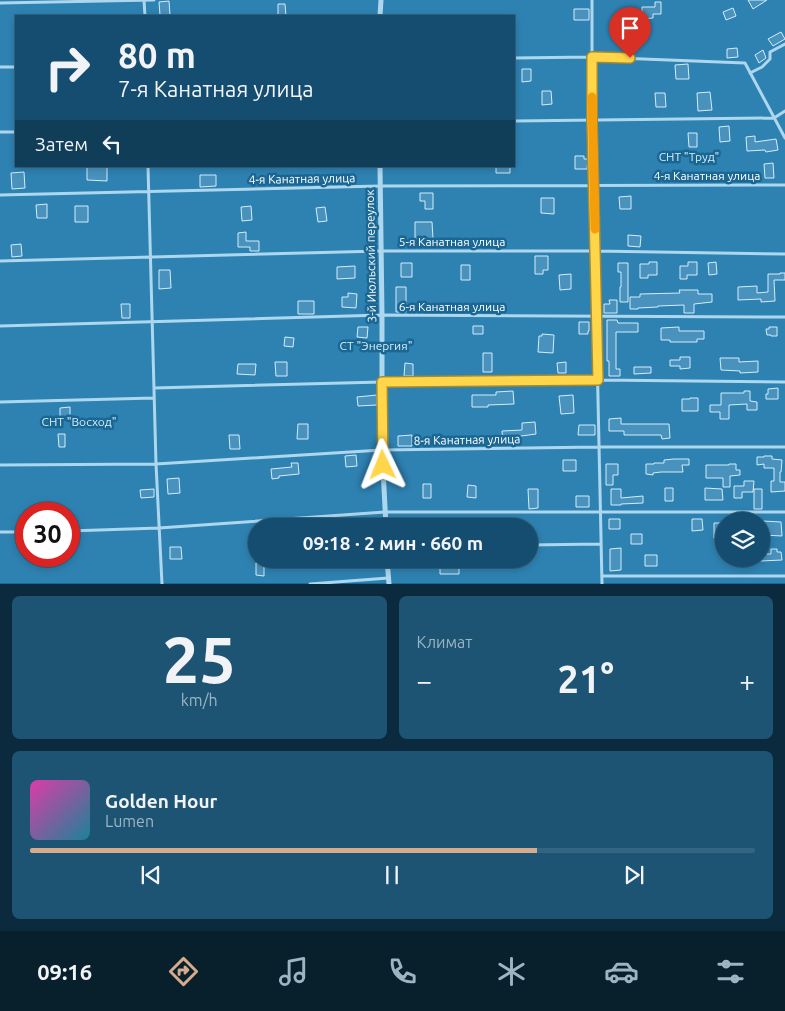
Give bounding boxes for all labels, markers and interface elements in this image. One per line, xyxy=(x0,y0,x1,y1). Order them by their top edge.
pin xyxy=(609,7,651,58)
icon: arrive xyxy=(616,14,644,42)
icon: right xyxy=(35,35,100,100)
text: 80 m xyxy=(118,35,196,75)
text: 7-я Канатная улица xyxy=(118,76,314,101)
icon: left xyxy=(98,130,126,158)
text: Затем xyxy=(35,133,88,155)
park label: СНТ "Труд" xyxy=(659,150,719,163)
street label: 4-я Канатная улица xyxy=(654,169,760,182)
street label: 4-я Канатная улица xyxy=(249,171,355,186)
street label: 3-й Июльский переулок xyxy=(363,189,378,323)
street label: 5-я Канатная улица xyxy=(399,235,505,248)
street label: 6-я Канатная улица xyxy=(399,300,505,313)
park label: СТ "Энергия" xyxy=(340,339,412,352)
park label: СНТ "Восход" xyxy=(42,415,116,428)
street label: 8-я Канатная улица xyxy=(414,432,520,447)
position arrow xyxy=(356,438,408,490)
speed limit sign: 30 xyxy=(15,502,80,567)
map controls xyxy=(715,512,770,567)
button: layers xyxy=(715,512,770,567)
text: 09:18 · 2 мин · 660 m xyxy=(303,532,483,554)
text: 25 xyxy=(163,622,236,695)
text: Климат xyxy=(417,633,472,651)
text: 21° xyxy=(558,658,614,700)
text: − xyxy=(417,665,432,696)
text: + xyxy=(739,665,755,696)
text: km/h xyxy=(181,691,218,709)
text: Golden Hour xyxy=(105,790,217,812)
text: Lumen xyxy=(105,812,154,830)
icon: previous xyxy=(137,861,165,889)
icon: pause xyxy=(378,861,406,889)
icon: next xyxy=(620,861,648,889)
icon: directions xyxy=(166,954,201,989)
icon: music xyxy=(276,954,311,989)
icon: phone xyxy=(385,954,420,989)
icon: climate xyxy=(494,954,529,989)
icon: car xyxy=(604,954,639,989)
icon: filters xyxy=(713,954,748,989)
text: 09:16 xyxy=(37,959,92,984)

